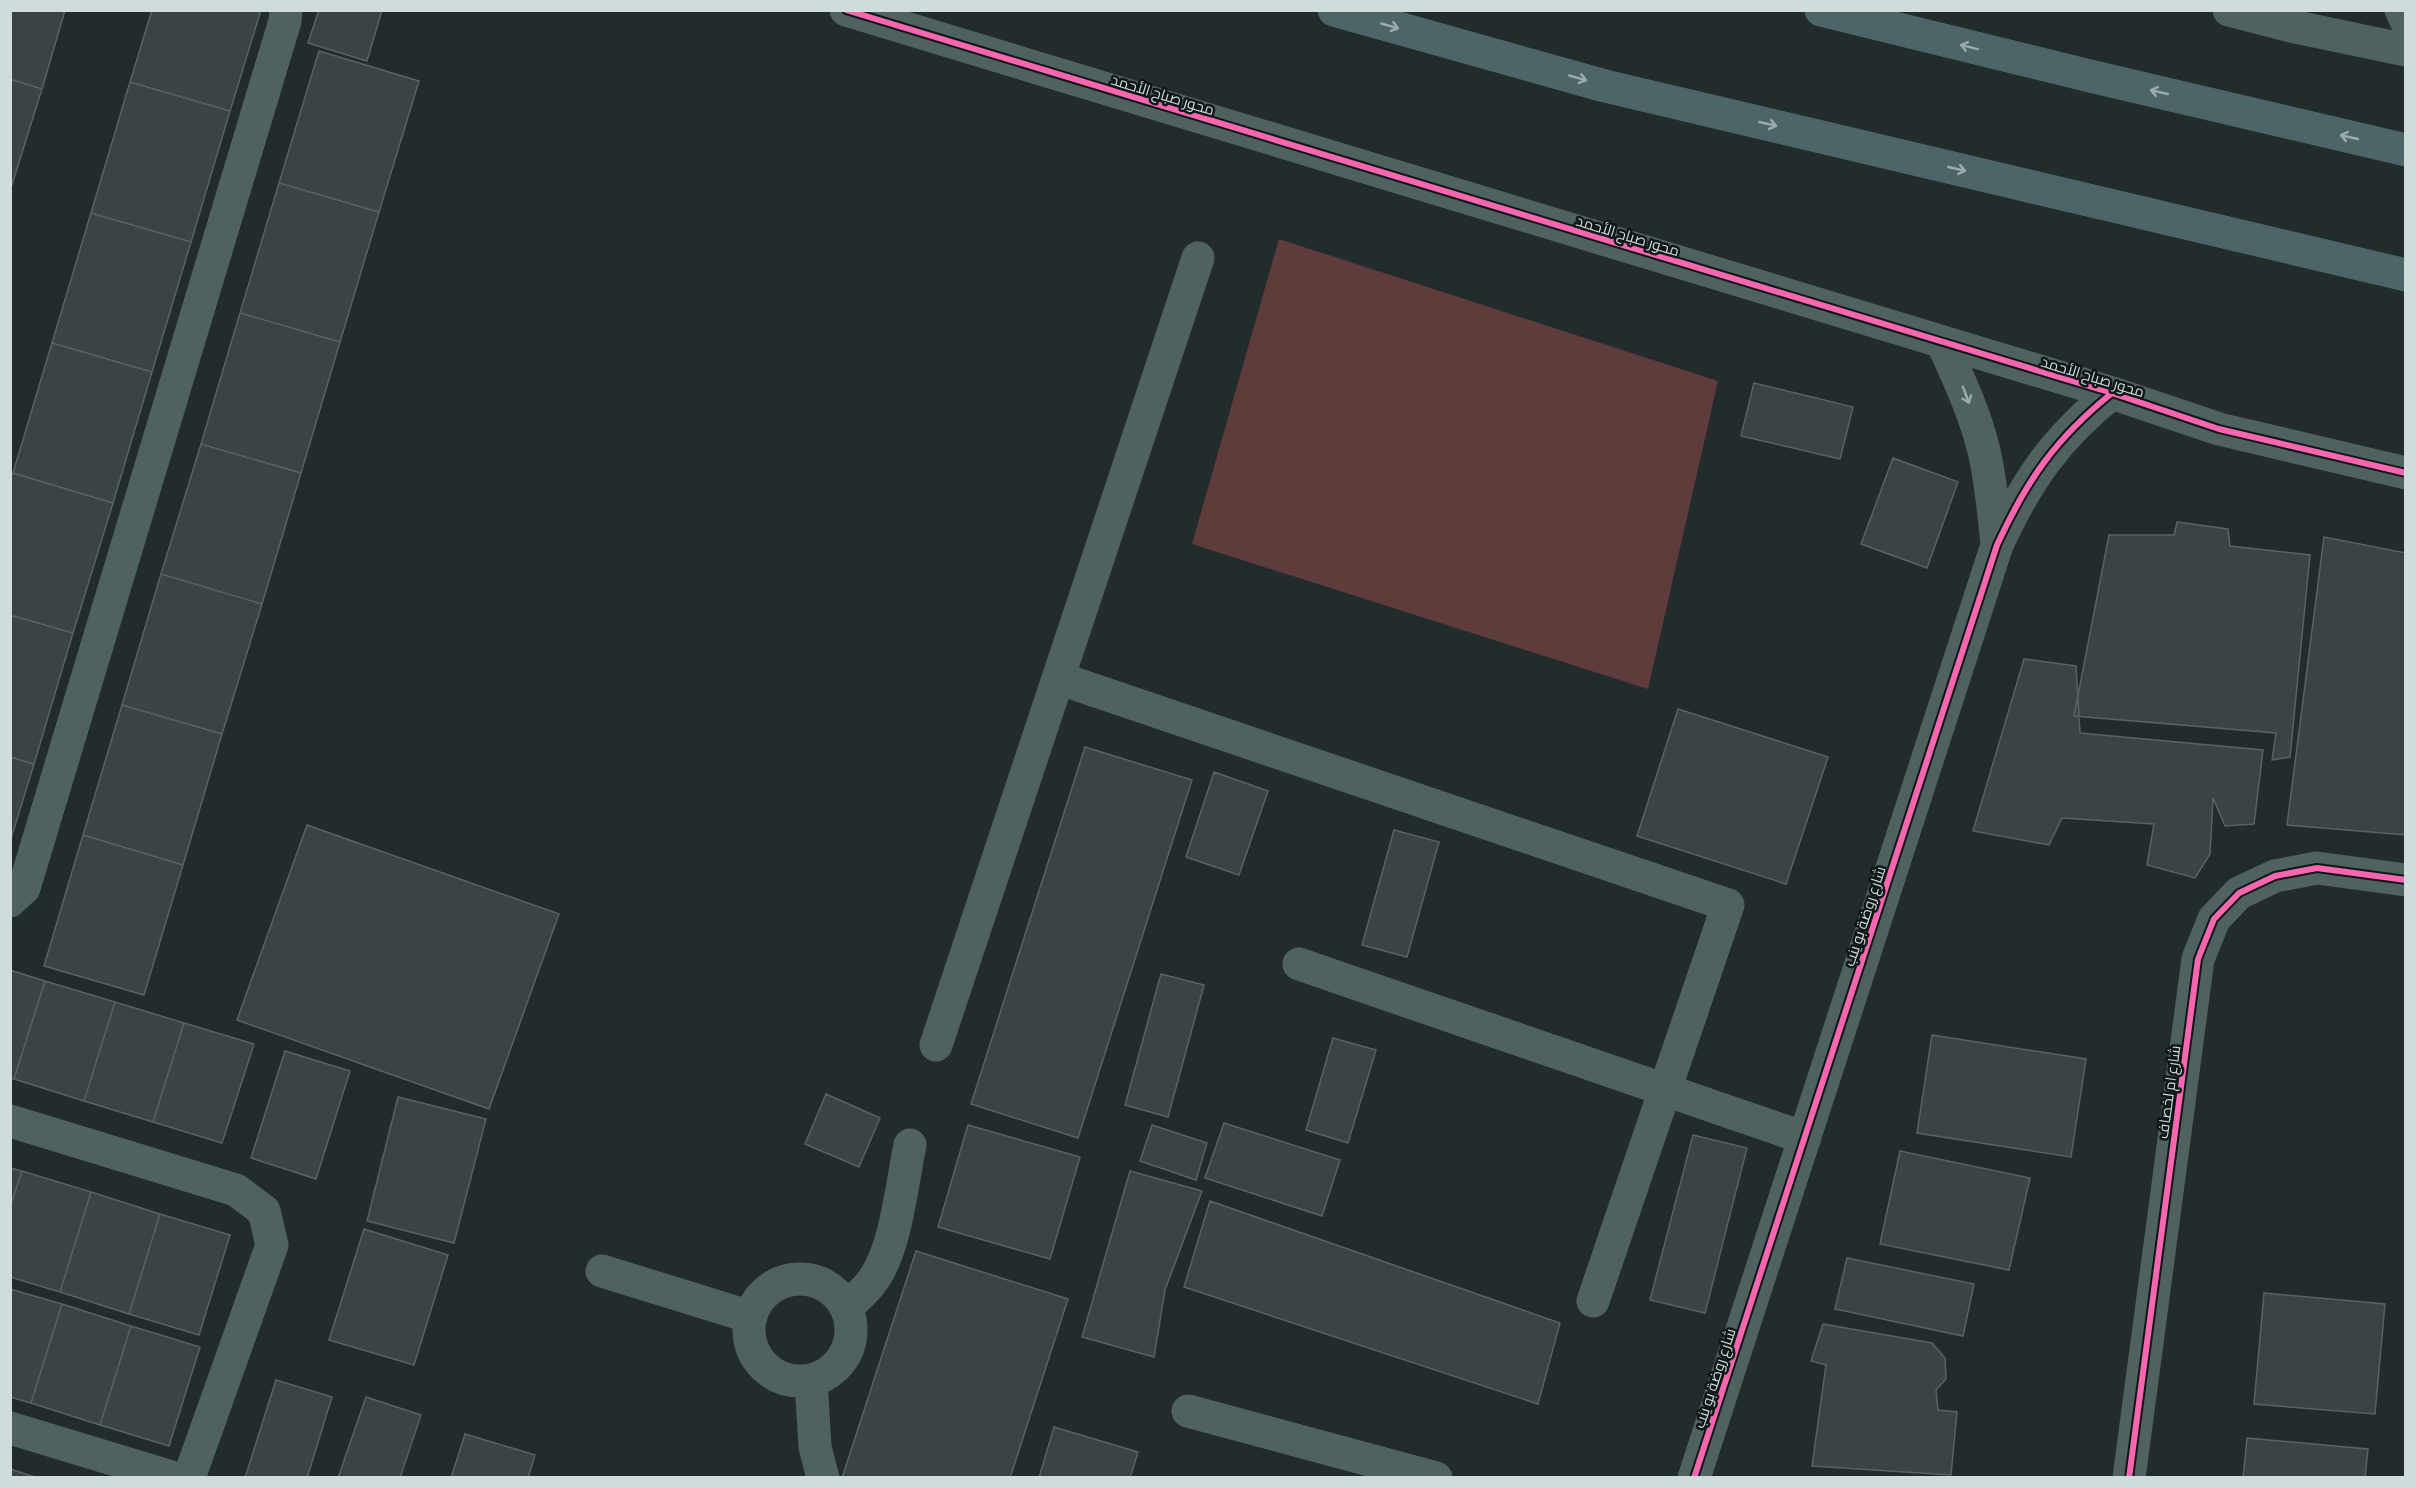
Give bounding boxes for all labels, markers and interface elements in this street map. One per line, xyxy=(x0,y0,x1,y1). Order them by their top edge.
one-way arrow xyxy=(1380,21,1399,32)
one-way arrow xyxy=(1960,40,1979,52)
street label: محور صباح الأحمد xyxy=(1108,70,1217,121)
one-way arrow xyxy=(1568,73,1587,84)
one-way arrow xyxy=(2149,86,2168,98)
one-way arrow xyxy=(1758,119,1777,131)
one-way arrow xyxy=(2339,130,2358,142)
one-way arrow xyxy=(1947,164,1967,175)
street label: محور صباح الأحمد xyxy=(1573,211,1682,262)
street label: محور صباح الأحمد xyxy=(2038,352,2147,403)
one-way arrow xyxy=(1961,386,1972,404)
street label: شارع روضة بو ينب xyxy=(1839,864,1891,969)
street label: شارع ام لخصاف xyxy=(2153,1044,2186,1140)
street label: شارع روضة بو ينب xyxy=(1689,1326,1741,1431)

